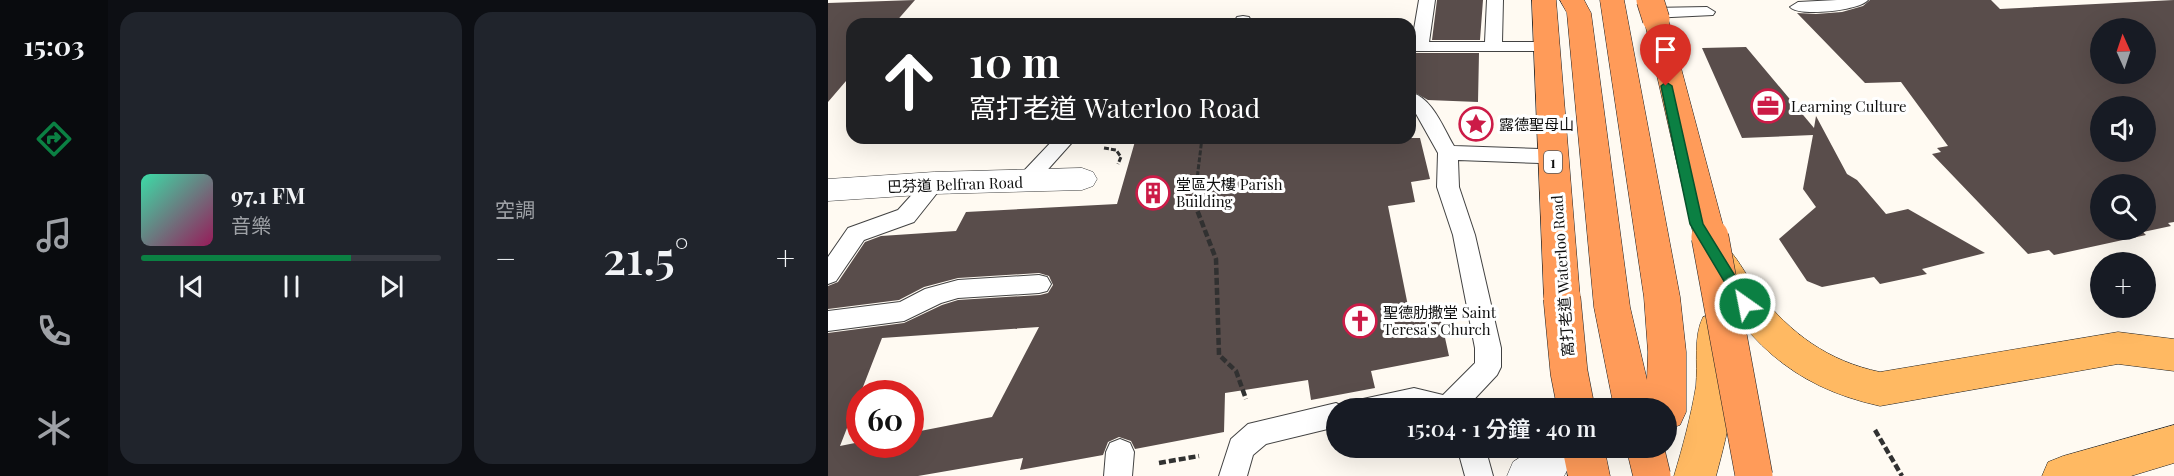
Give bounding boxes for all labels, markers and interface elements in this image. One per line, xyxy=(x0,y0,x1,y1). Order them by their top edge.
north arrow xyxy=(2090,18,2156,84)
map controls xyxy=(2090,18,2156,318)
pin xyxy=(1640,24,1691,86)
text: 15:03 xyxy=(24,27,84,63)
text: 10 m xyxy=(969,33,1060,89)
icon: arrive xyxy=(1649,33,1682,66)
icon: ahead xyxy=(870,42,948,120)
office icon: Learning Culture xyxy=(1750,88,1786,124)
text: 窩打老道 Waterloo Road xyxy=(969,89,1260,125)
place label: Learning Culture xyxy=(1791,96,1907,116)
button: sound xyxy=(2090,96,2156,162)
place icon: 露德聖母山 xyxy=(1458,106,1494,142)
place label: 露德聖母山 xyxy=(1499,114,1574,134)
icon: directions xyxy=(33,118,75,160)
road number: 1 xyxy=(1544,151,1562,173)
street label: 巴芬道 Belfran Road xyxy=(887,172,1024,196)
place label: 堂區大樓 Parish Building xyxy=(1176,174,1283,211)
button: search xyxy=(2090,174,2156,240)
building icon: 堂區大樓 Parish Building xyxy=(1135,175,1171,211)
text: 97.1 FM xyxy=(231,180,305,210)
street label: 窩打老道 Waterloo Road xyxy=(1546,194,1578,357)
text: 空調 xyxy=(495,195,535,222)
text: 音樂 xyxy=(231,211,271,238)
icon: music xyxy=(33,214,75,256)
text: 21.5° xyxy=(603,226,689,286)
text: − xyxy=(495,235,516,279)
text: + xyxy=(776,235,795,279)
button: + xyxy=(2090,252,2156,318)
icon: previous xyxy=(175,270,208,303)
icon: pause xyxy=(275,270,308,303)
icon: next xyxy=(375,270,408,303)
position arrow xyxy=(1713,272,1777,336)
place label: 聖德肋撒堂 Saint Teresa's Church xyxy=(1383,302,1497,339)
church icon: 聖德肋撒堂 Saint Teresa's Church xyxy=(1342,303,1378,339)
icon: phone xyxy=(33,310,75,352)
speed limit sign: 60 xyxy=(846,380,924,458)
icon: climate xyxy=(33,407,75,449)
text: 15:04 · 1 分鐘 · 40 m xyxy=(1407,413,1596,443)

